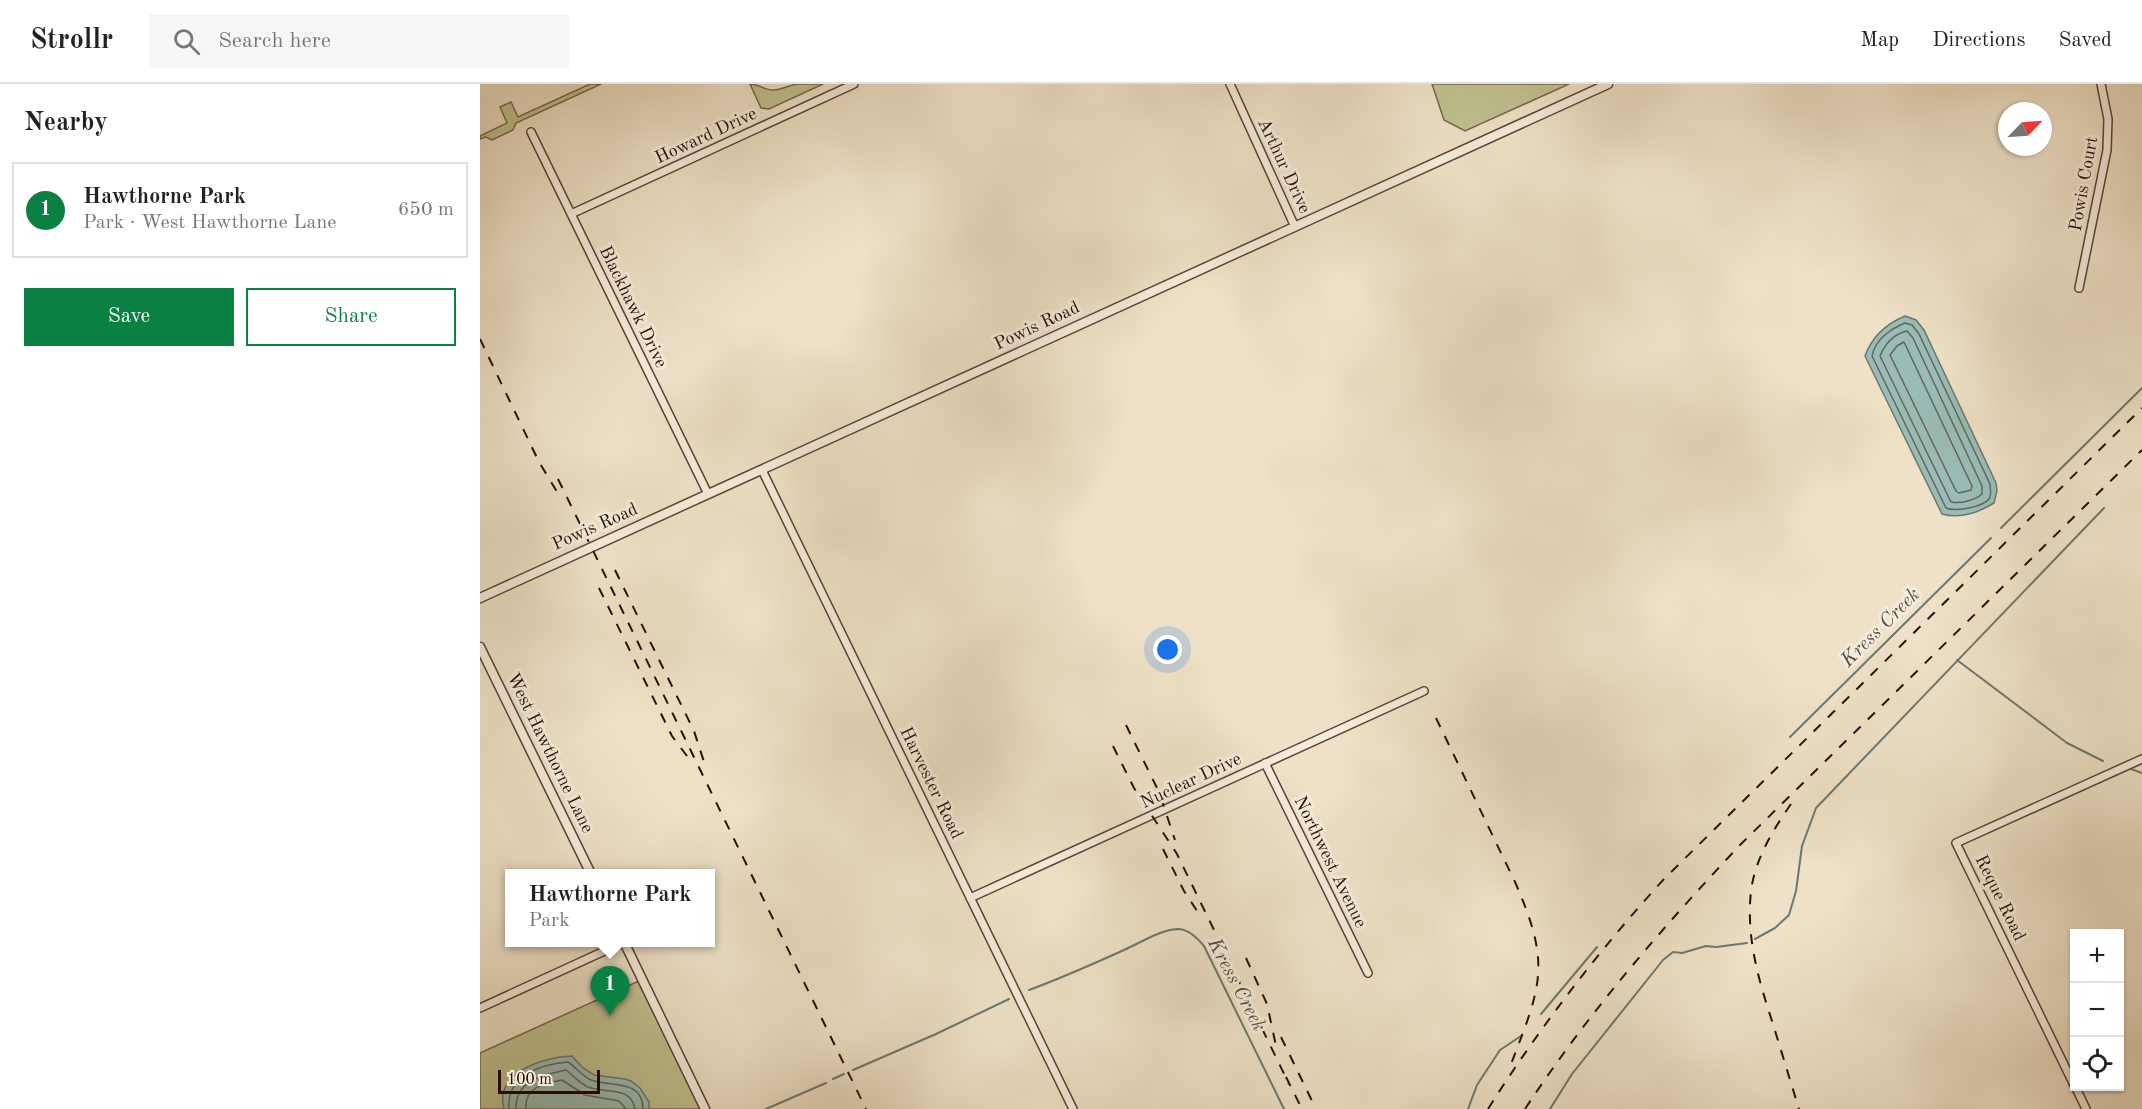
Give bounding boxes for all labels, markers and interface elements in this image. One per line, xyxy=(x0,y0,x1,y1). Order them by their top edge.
search box xyxy=(149,14,569,68)
icon: search xyxy=(170,25,203,58)
text: Strollr xyxy=(30,27,113,55)
text: Search here xyxy=(218,30,331,52)
text: Map xyxy=(1860,30,1899,51)
text: Directions xyxy=(1932,30,2026,51)
text: Saved xyxy=(2059,30,2112,51)
north arrow xyxy=(1998,102,2052,156)
street label: Howard Drive xyxy=(652,105,760,167)
text: Nearby xyxy=(24,110,108,136)
street label: Arthur Drive xyxy=(1254,116,1314,216)
street label: Powis Court xyxy=(2067,135,2101,233)
text: Hawthorne Park xyxy=(83,186,246,208)
text: 1 xyxy=(40,200,51,220)
text: 650 m xyxy=(398,200,454,220)
text: Park · West Hawthorne Lane xyxy=(83,213,336,233)
street label: Blackhawk Drive xyxy=(596,243,670,371)
button: Save xyxy=(24,288,234,346)
button: Share xyxy=(246,288,456,346)
street label: Powis Road xyxy=(992,298,1082,354)
street label: Powis Road xyxy=(549,500,641,554)
water label: Kress Creek xyxy=(1837,585,1924,672)
your location xyxy=(1153,635,1182,664)
street label: West Hawthorne Lane xyxy=(503,670,597,836)
street label: Harvester Road xyxy=(896,724,966,842)
street label: Nuclear Drive xyxy=(1138,750,1244,812)
street label: Northwest Avenue xyxy=(1290,793,1370,931)
street label: Reque Road xyxy=(1971,852,2029,944)
popup xyxy=(505,869,715,947)
text: Hawthorne Park xyxy=(528,884,692,906)
text: Park xyxy=(528,911,570,931)
map controls xyxy=(2070,929,2124,1091)
button: + xyxy=(2070,929,2124,983)
water label: Kress Creek xyxy=(1203,934,1269,1035)
pin: 1 xyxy=(590,966,630,1016)
button: − xyxy=(2070,983,2124,1037)
button: locate xyxy=(2070,1037,2124,1091)
scale bar xyxy=(498,1067,600,1094)
text: 100 m xyxy=(507,1072,552,1088)

